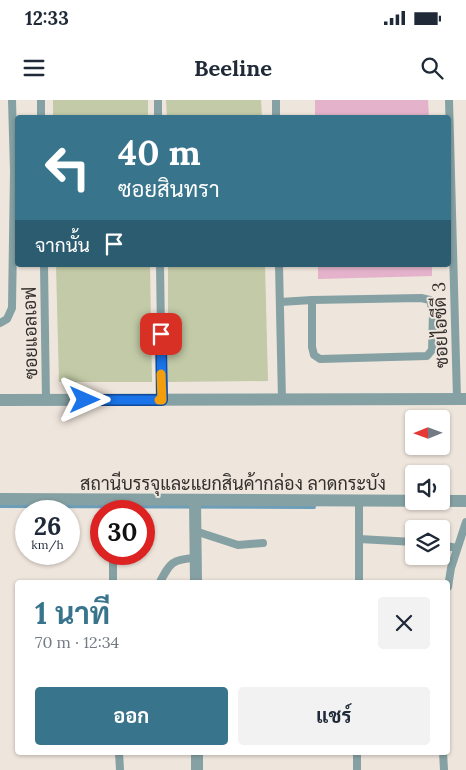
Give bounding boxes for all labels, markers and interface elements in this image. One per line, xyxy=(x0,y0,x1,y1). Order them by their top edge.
text: 12:33 xyxy=(25,6,69,30)
icon: menu xyxy=(20,54,48,82)
text: Beeline xyxy=(194,54,272,82)
icon: search xyxy=(418,54,446,82)
text: 40 m xyxy=(118,130,201,175)
icon: left xyxy=(35,135,100,200)
text: ซอยสินทรา xyxy=(118,175,220,203)
icon: arrive xyxy=(100,230,128,258)
text: จากนั้น xyxy=(35,233,90,257)
street label: ซอยไอซีดี 3 xyxy=(426,282,453,368)
street label: ซอยแอลเอฟ xyxy=(18,287,42,379)
pin xyxy=(140,313,182,355)
icon: arrive xyxy=(147,320,175,348)
position arrow xyxy=(58,373,110,425)
north arrow xyxy=(405,410,450,455)
map controls xyxy=(405,410,450,565)
button: sound xyxy=(405,465,450,510)
street label: สถานีบรรจุและแยกสินค้ากล่อง ลาดกระบัง xyxy=(80,471,386,496)
speed limit sign: 30 xyxy=(90,500,155,565)
text: 26 xyxy=(34,510,61,542)
button: layers xyxy=(405,520,450,565)
text: km/h xyxy=(31,537,64,552)
text: 1 นาที xyxy=(35,594,110,632)
button: close xyxy=(378,597,430,649)
text: 70 m · 12:34 xyxy=(35,632,119,652)
button: ออก xyxy=(35,687,228,745)
button: แชร์ xyxy=(238,687,430,745)

